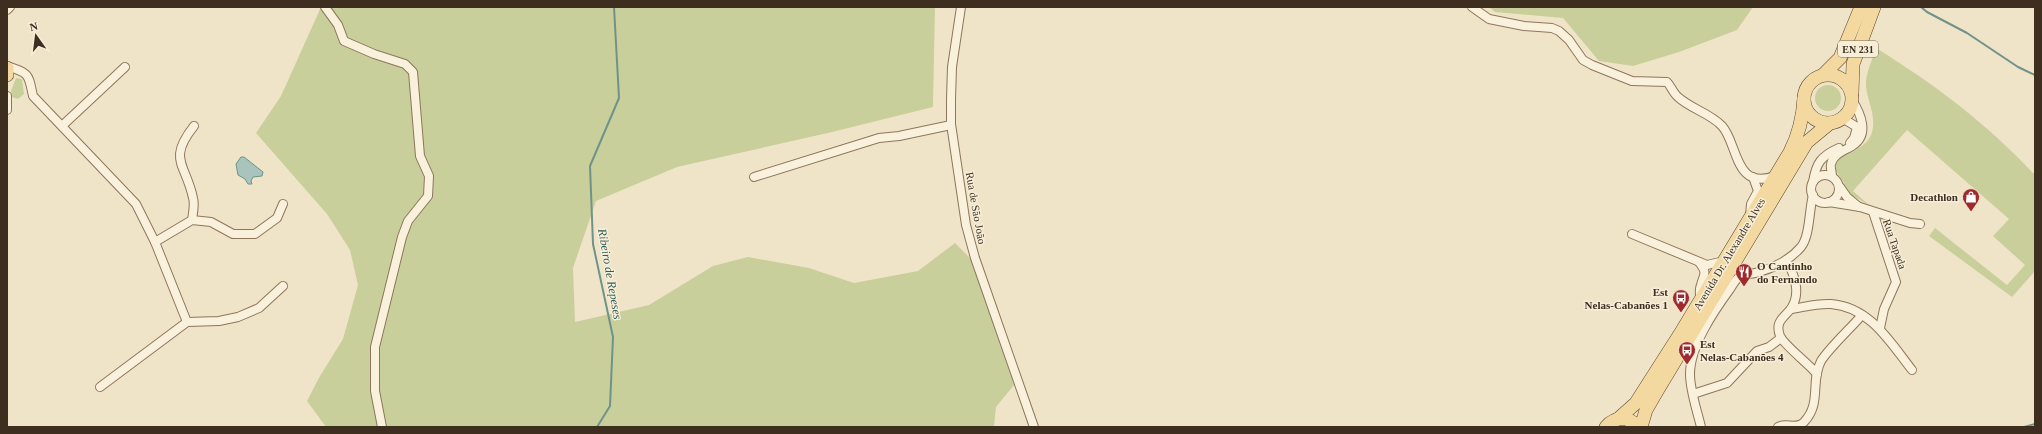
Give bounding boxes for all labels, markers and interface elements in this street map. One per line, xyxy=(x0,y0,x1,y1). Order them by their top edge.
north arrow xyxy=(16,16,56,56)
text: N xyxy=(28,20,39,33)
road number: EN 231 xyxy=(1838,41,1878,57)
street label: Rua de São João xyxy=(964,171,988,245)
shop icon: Decathlon xyxy=(1961,187,1981,212)
place label: Decathlon xyxy=(1910,191,1958,203)
street label: Avenida Dr. Alexandre Alves xyxy=(1691,196,1767,312)
street label: Rua Tapada xyxy=(1881,218,1909,271)
water label: Ribeiro de Repeses xyxy=(595,227,625,321)
place label: O Cantinho do Fernando xyxy=(1757,260,1818,285)
restaurant icon: O Cantinho do Fernando xyxy=(1734,262,1754,287)
place label: Est Nelas-Cabanões 1 xyxy=(1585,286,1668,311)
bus stop icon: Est Nelas-Cabanões 1 xyxy=(1671,288,1691,313)
place label: Est Nelas-Cabanões 4 xyxy=(1700,338,1784,363)
bus stop icon: Est Nelas-Cabanões 4 xyxy=(1677,340,1697,365)

